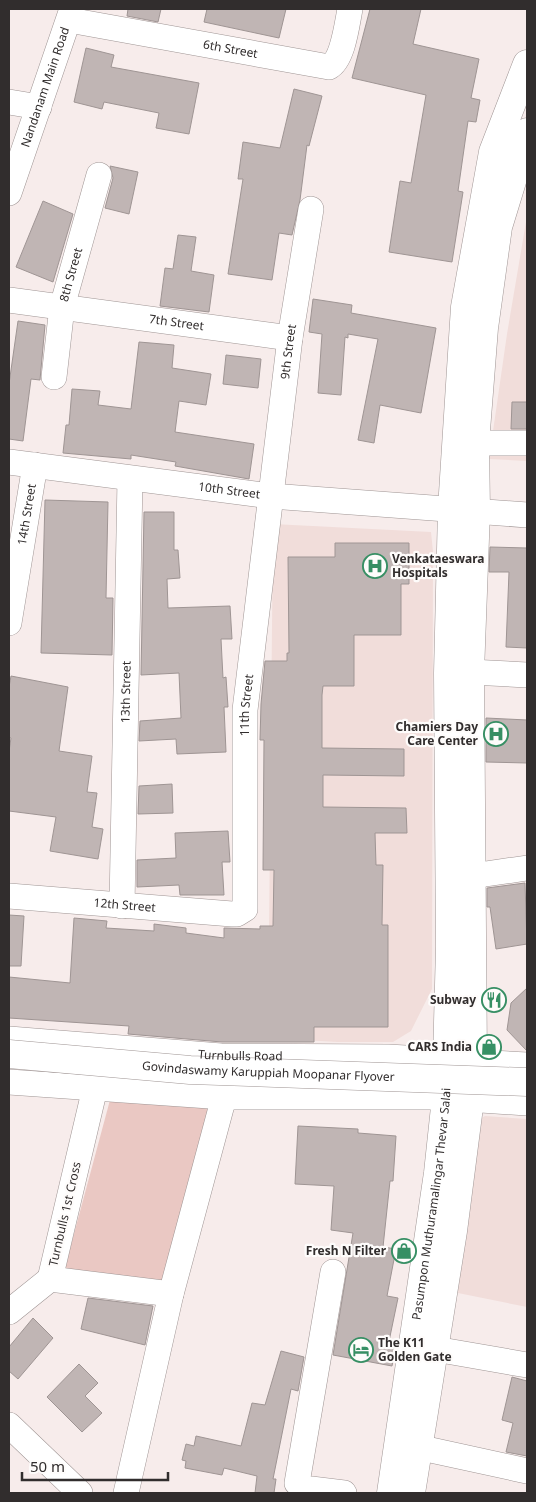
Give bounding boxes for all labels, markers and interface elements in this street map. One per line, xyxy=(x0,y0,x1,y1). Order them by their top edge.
street label: Nandanam Main Road xyxy=(16,24,73,149)
street label: 6th Street xyxy=(202,35,260,62)
street label: 8th Street xyxy=(55,245,86,303)
street label: 7th Street xyxy=(148,310,206,334)
street label: 9th Street xyxy=(276,322,300,380)
street label: 10th Street xyxy=(197,478,262,503)
street label: 14th Street xyxy=(13,482,40,546)
place label: Venkataeswara Hospitals xyxy=(392,550,485,581)
hospital icon: Venkataeswara Hospitals xyxy=(362,553,388,579)
street label: 13th Street xyxy=(116,660,135,723)
street label: 11th Street xyxy=(236,673,257,736)
place label: Chamiers Day Care Center xyxy=(396,718,479,749)
hospital icon: Chamiers Day Care Center xyxy=(483,721,509,747)
street label: 12th Street xyxy=(93,894,157,916)
restaurant icon: Subway xyxy=(481,987,507,1013)
place label: Subway xyxy=(430,991,476,1008)
shop icon: CARS India xyxy=(476,1034,502,1060)
place label: CARS India xyxy=(408,1038,472,1055)
street label: Turnbulls Road xyxy=(197,1045,283,1064)
street label: Govindaswamy Karuppiah Moopanar Flyover xyxy=(141,1057,395,1085)
street label: Pasumpon Muthuramalingar Thevar Salai xyxy=(408,1087,454,1321)
street label: Turnbulls 1st Cross xyxy=(44,1160,85,1268)
shop icon: Fresh N Filter xyxy=(391,1238,417,1264)
place label: Fresh N Filter xyxy=(306,1242,387,1259)
place label: The K11 Golden Gate xyxy=(378,1334,452,1365)
hotel icon: The K11 Golden Gate xyxy=(348,1337,374,1363)
scale bar xyxy=(22,1450,169,1482)
text: 50 m xyxy=(30,1456,65,1476)

